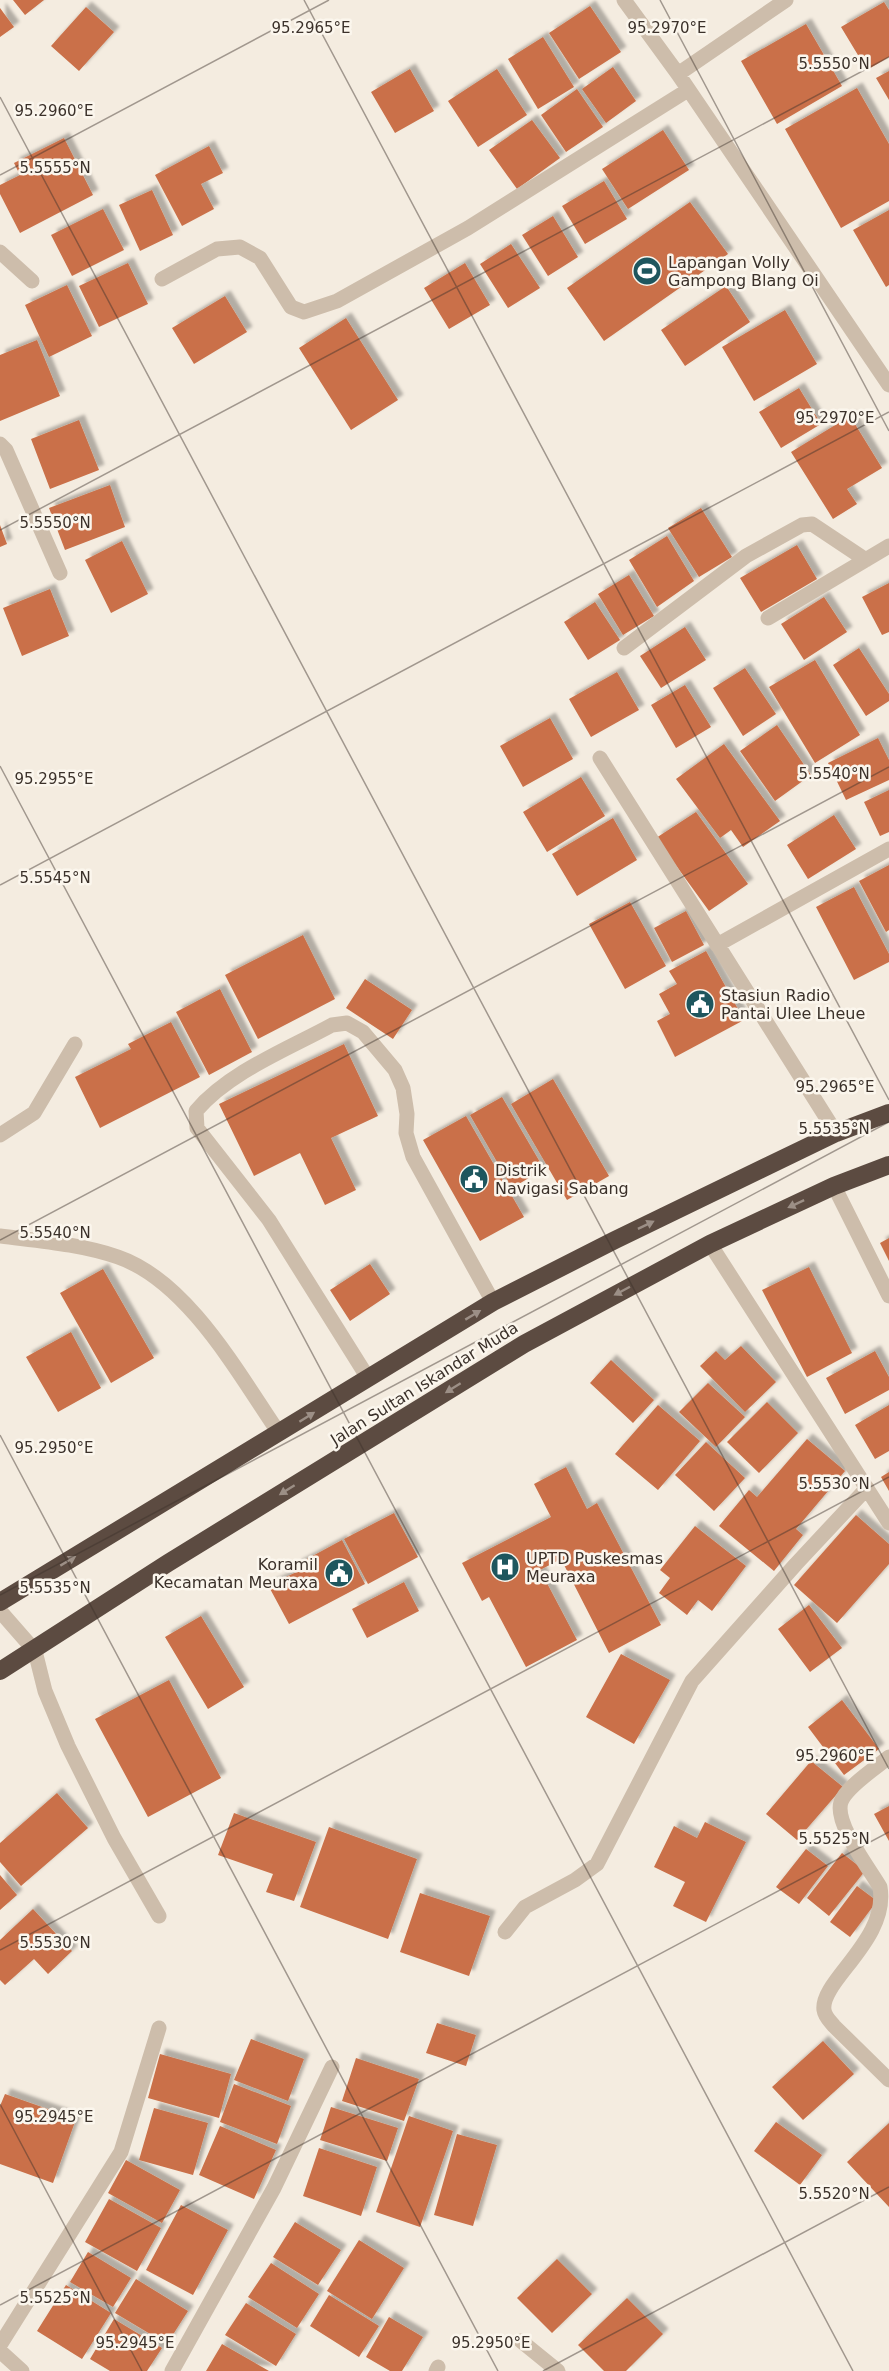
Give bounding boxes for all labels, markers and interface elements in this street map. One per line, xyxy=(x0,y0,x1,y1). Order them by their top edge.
text: 95.2965°E xyxy=(271,19,351,37)
text: 95.2970°E xyxy=(627,19,707,37)
text: 5.5550°N xyxy=(798,55,870,73)
text: 95.2960°E xyxy=(14,102,94,120)
text: 5.5555°N xyxy=(19,159,91,177)
place label: Lapangan Volly Gampong Blang Oi xyxy=(668,253,819,290)
sports icon: Lapangan Volly Gampong Blang Oi xyxy=(631,255,663,287)
text: 95.2970°E xyxy=(795,409,875,427)
text: 5.5550°N xyxy=(19,514,91,532)
text: 5.5540°N xyxy=(798,765,870,783)
text: 95.2955°E xyxy=(14,770,94,788)
text: 5.5545°N xyxy=(19,869,91,887)
place label: Stasiun Radio Pantai Ulee Lheue xyxy=(721,986,865,1023)
public building icon: Stasiun Radio Pantai Ulee Lheue xyxy=(684,988,716,1020)
text: 95.2965°E xyxy=(795,1078,875,1096)
text: 5.5535°N xyxy=(798,1120,870,1138)
place label: Distrik Navigasi Sabang xyxy=(495,1161,629,1198)
public building icon: Distrik Navigasi Sabang xyxy=(458,1163,490,1195)
one-way arrow xyxy=(788,1199,805,1208)
one-way arrow xyxy=(637,1220,654,1229)
text: 5.5540°N xyxy=(19,1224,91,1242)
one-way arrow xyxy=(613,1286,630,1296)
one-way arrow xyxy=(465,1309,481,1320)
street label: Jalan Sultan Iskandar Muda xyxy=(326,1318,522,1450)
one-way arrow xyxy=(445,1382,461,1393)
one-way arrow xyxy=(299,1411,315,1422)
text: 95.2950°E xyxy=(14,1439,94,1457)
text: 5.5530°N xyxy=(798,1475,870,1493)
one-way arrow xyxy=(279,1485,295,1496)
place label: UPTD Puskesmas Meuraxa xyxy=(526,1549,663,1586)
hospital icon: UPTD Puskesmas Meuraxa xyxy=(489,1551,521,1583)
place label: Koramil Kecamatan Meuraxa xyxy=(154,1555,318,1592)
one-way arrow xyxy=(60,1556,76,1567)
public building icon: Koramil Kecamatan Meuraxa xyxy=(323,1557,355,1589)
text: 5.5535°N xyxy=(19,1579,91,1597)
text: 95.2960°E xyxy=(795,1747,875,1765)
text: 5.5525°N xyxy=(798,1830,870,1848)
text: 5.5530°N xyxy=(19,1934,91,1952)
text: 95.2945°E xyxy=(14,2108,94,2126)
text: 5.5520°N xyxy=(798,2185,870,2203)
text: 5.5525°N xyxy=(19,2289,91,2307)
text: 95.2945°E xyxy=(95,2334,175,2352)
text: 95.2950°E xyxy=(451,2334,531,2352)

